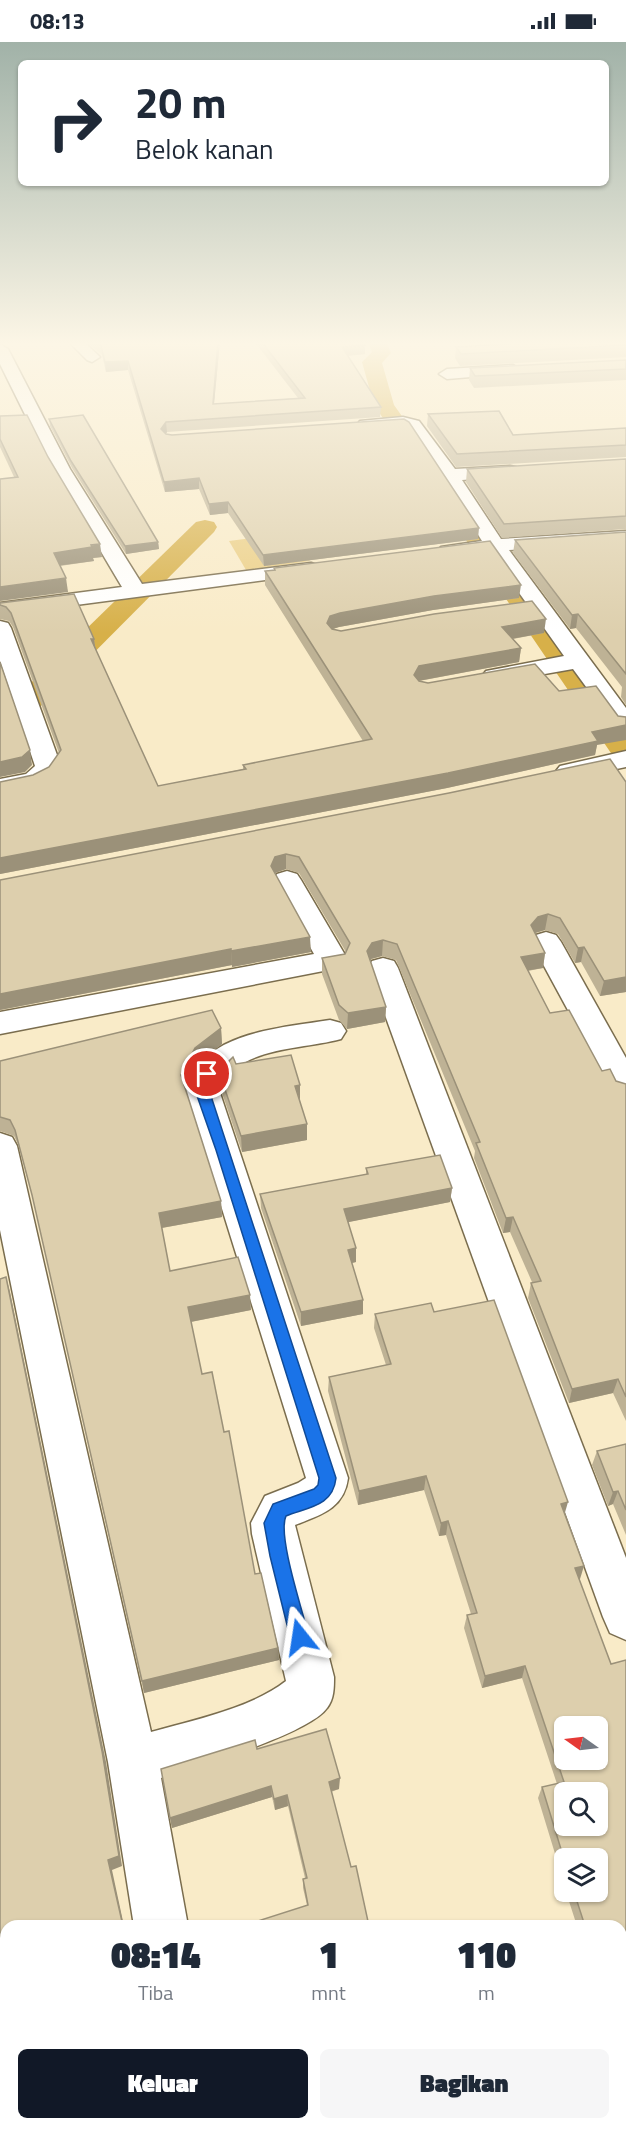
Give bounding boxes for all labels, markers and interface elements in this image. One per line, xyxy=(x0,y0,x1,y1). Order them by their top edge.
text: 08:13 xyxy=(30,4,85,38)
text: 20 m xyxy=(135,70,227,134)
icon: right xyxy=(36,84,114,162)
text: Belok kanan xyxy=(135,128,274,169)
pin xyxy=(181,1048,232,1099)
icon: arrive xyxy=(190,1057,223,1090)
position arrow xyxy=(268,1605,332,1669)
north arrow xyxy=(554,1716,608,1770)
map controls xyxy=(554,1716,608,1902)
button: search xyxy=(554,1782,608,1836)
button: layers xyxy=(554,1848,608,1902)
text: 08:14 xyxy=(111,1927,200,1982)
text: 1 xyxy=(319,1927,338,1982)
text: 110 xyxy=(457,1927,516,1982)
text: Tiba xyxy=(138,1977,173,2008)
text: mnt xyxy=(311,1977,346,2008)
text: m xyxy=(478,1977,495,2008)
button: Keluar xyxy=(18,2049,308,2118)
button: Bagikan xyxy=(320,2049,609,2118)

